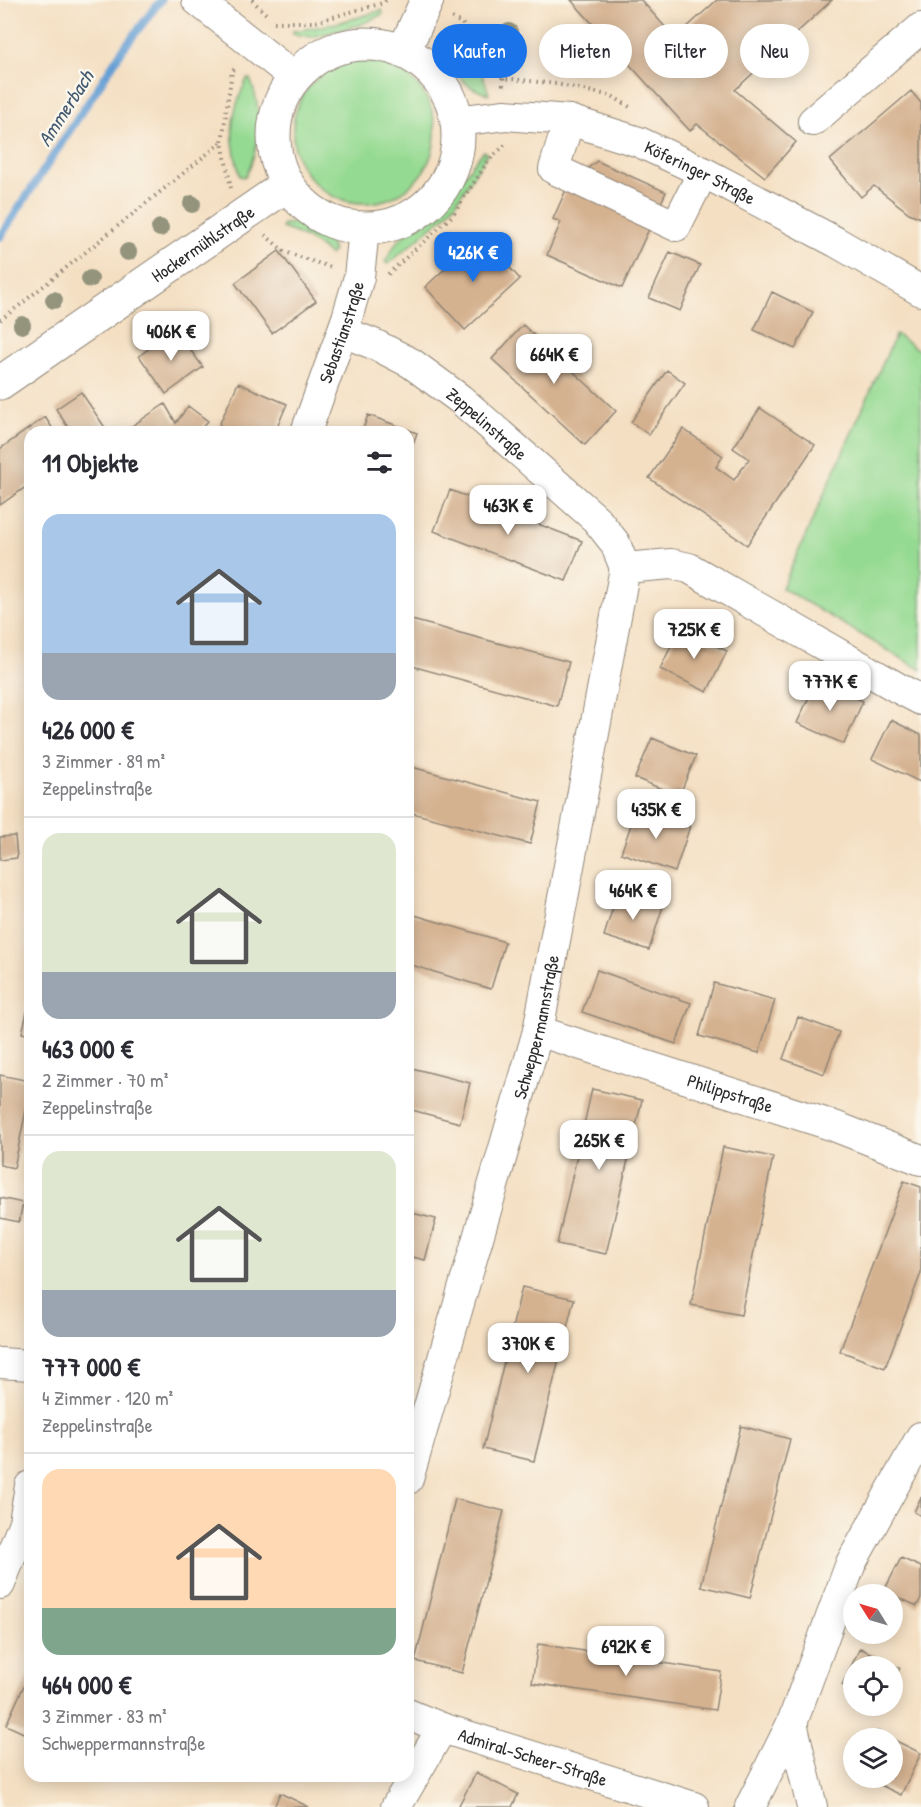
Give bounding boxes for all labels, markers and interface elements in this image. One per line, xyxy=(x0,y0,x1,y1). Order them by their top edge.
chip: Kaufen xyxy=(432,24,527,78)
chip: Mieten xyxy=(539,24,632,78)
chip: Filter xyxy=(644,24,728,78)
chip: Neu xyxy=(740,24,809,78)
water label: Ammerbach xyxy=(31,64,100,151)
street label: Köferinger Straße xyxy=(641,134,760,210)
street label: Hockermühlstraße xyxy=(146,199,259,288)
pin: 426K € xyxy=(424,232,522,283)
text: 426K € xyxy=(448,238,498,265)
street label: Sebastianstraße xyxy=(312,278,370,386)
pin: 406K € xyxy=(122,311,220,362)
text: 406K € xyxy=(146,317,196,344)
pin: 664K € xyxy=(505,334,603,385)
text: 664K € xyxy=(530,340,578,367)
street label: Zeppelinstraße xyxy=(442,381,533,465)
text: 11 Objekte xyxy=(42,445,139,480)
icon: filters xyxy=(363,446,396,479)
pin: 463K € xyxy=(459,485,557,536)
text: 463K € xyxy=(483,491,533,518)
icon: home xyxy=(165,553,273,661)
pin: 725K € xyxy=(645,609,743,660)
text: 725K € xyxy=(668,615,720,642)
pin: 777K € xyxy=(781,661,879,712)
text: 777K € xyxy=(803,667,857,694)
text: 426 000 € xyxy=(42,712,134,747)
text: 3 Zimmer · 89 m² xyxy=(42,747,165,774)
text: Zeppelinstraße xyxy=(42,774,153,801)
pin: 435K € xyxy=(607,789,705,840)
text: 435K € xyxy=(631,795,681,822)
pin: 464K € xyxy=(584,870,682,921)
icon: home xyxy=(165,872,273,980)
text: 464K € xyxy=(609,876,657,903)
street label: Schweppermannstraße xyxy=(506,953,565,1102)
text: 463 000 € xyxy=(42,1031,133,1066)
text: 2 Zimmer · 70 m² xyxy=(42,1066,168,1093)
street label: Philippstraße xyxy=(684,1067,776,1118)
text: Zeppelinstraße xyxy=(42,1093,153,1120)
pin: 265K € xyxy=(550,1120,648,1171)
text: 265K € xyxy=(574,1126,624,1153)
icon: home xyxy=(165,1190,273,1298)
pin: 370K € xyxy=(479,1323,577,1374)
text: 370K € xyxy=(502,1329,554,1356)
text: 777 000 € xyxy=(42,1349,140,1384)
text: 4 Zimmer · 120 m² xyxy=(42,1384,173,1411)
text: Zeppelinstraße xyxy=(42,1411,153,1438)
icon: home xyxy=(165,1508,273,1616)
north arrow xyxy=(843,1584,903,1644)
map controls xyxy=(843,1584,903,1788)
pin: 692K € xyxy=(577,1626,675,1677)
text: 692K € xyxy=(601,1632,651,1659)
button: locate xyxy=(843,1656,903,1716)
text: 464 000 € xyxy=(42,1667,131,1702)
text: 3 Zimmer · 83 m² xyxy=(42,1702,167,1729)
street label: Admiral-Scheer-Straße xyxy=(455,1721,610,1792)
button: layers xyxy=(843,1728,903,1788)
text: Schweppermannstraße xyxy=(42,1729,206,1756)

